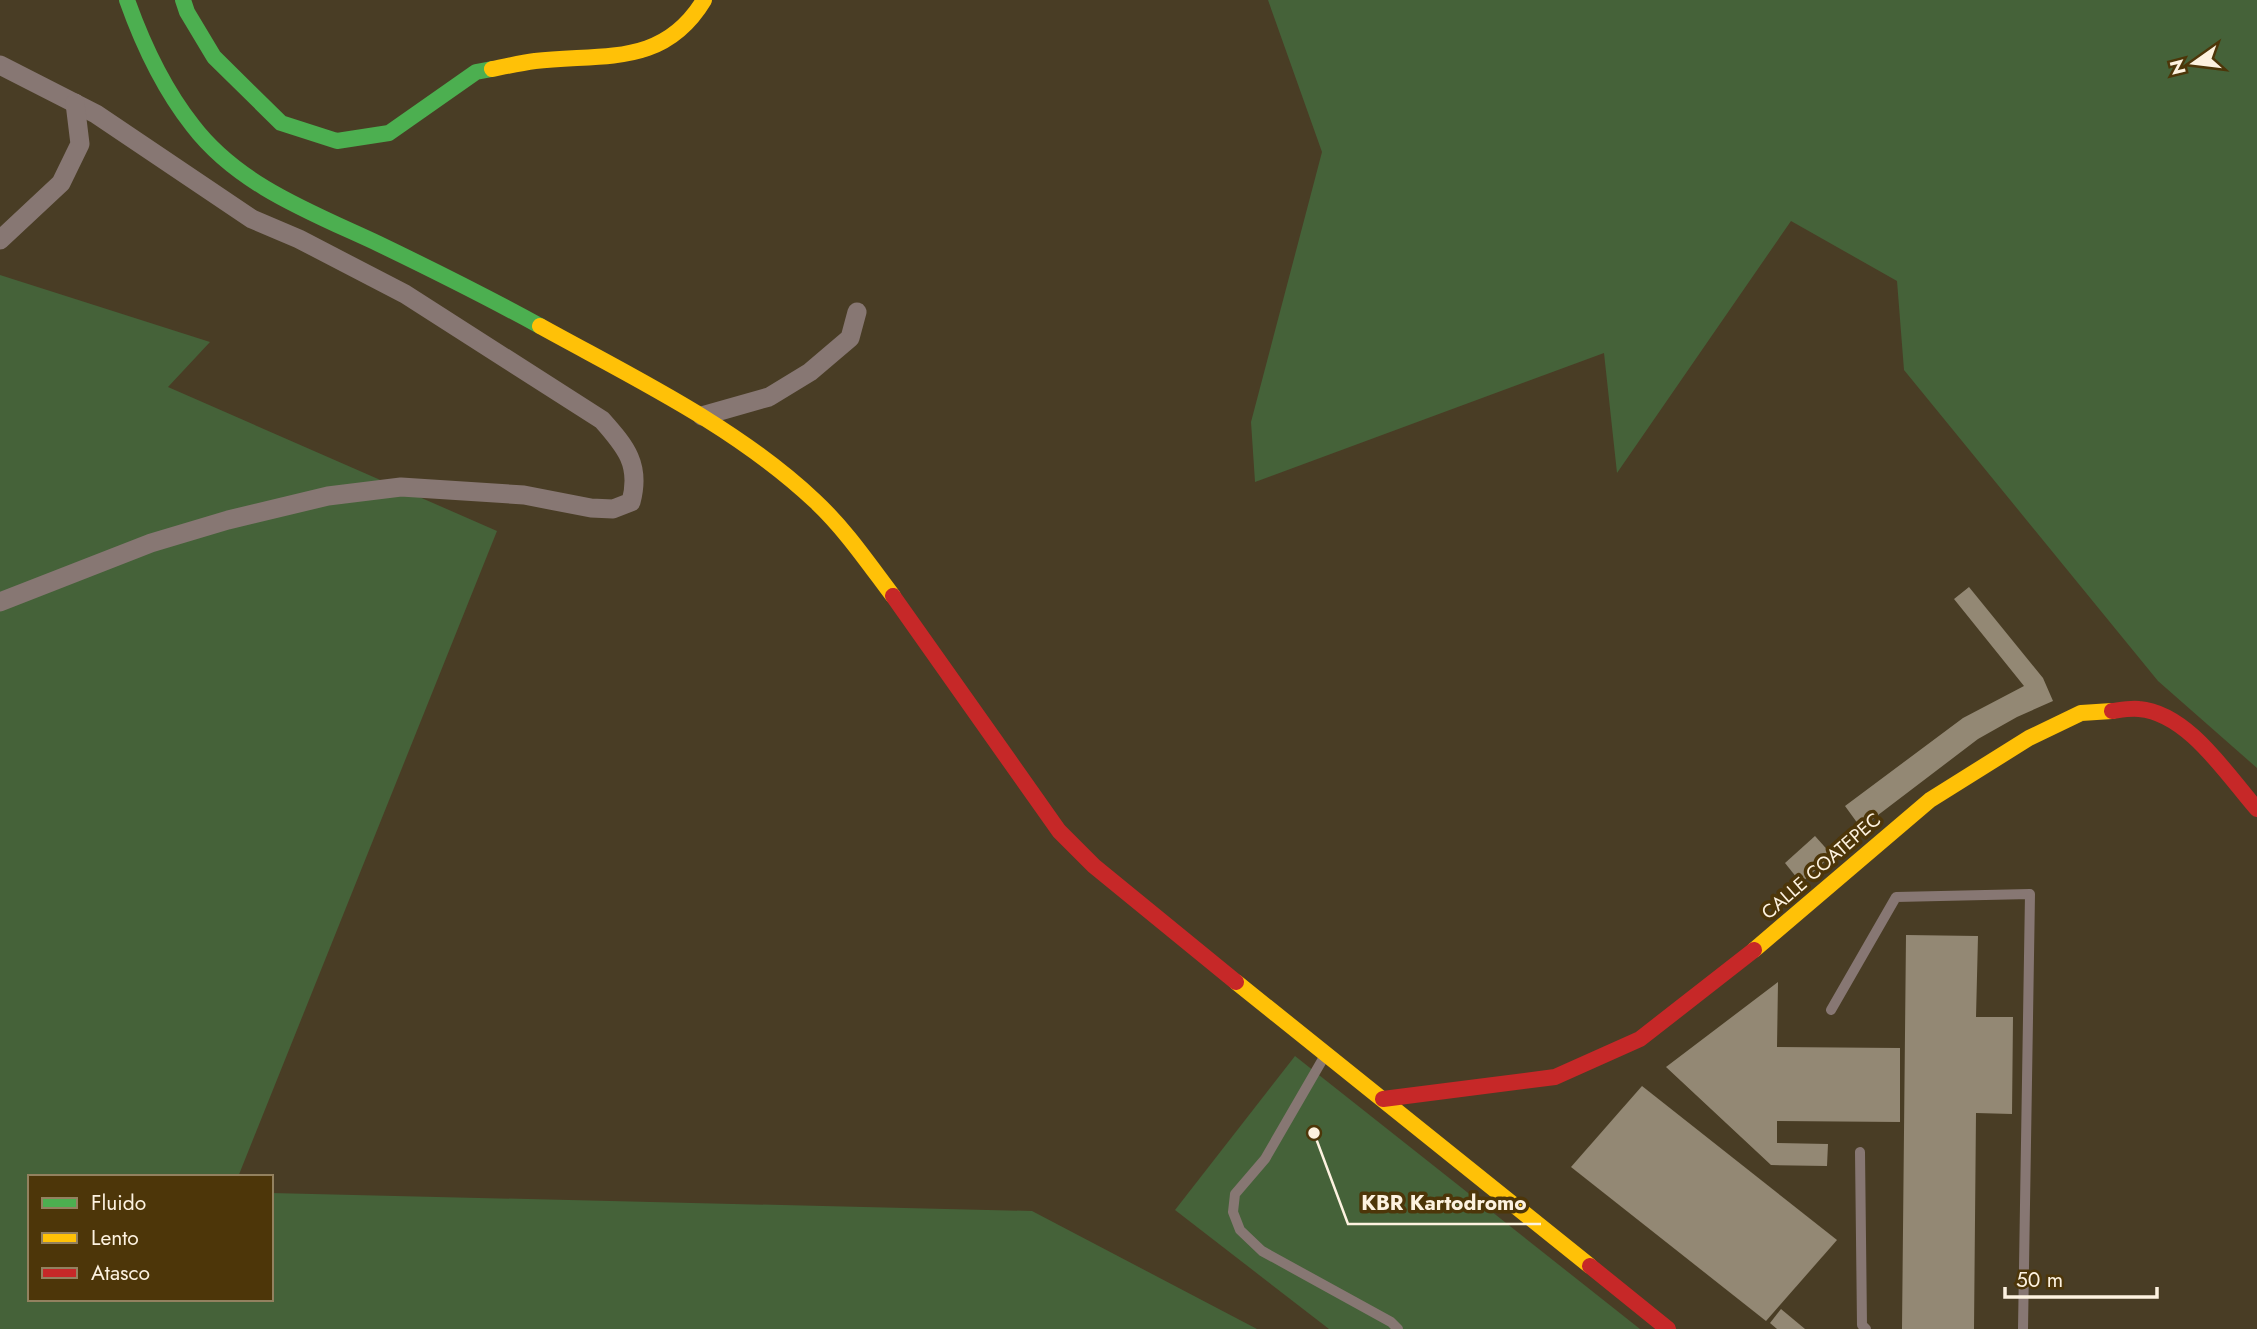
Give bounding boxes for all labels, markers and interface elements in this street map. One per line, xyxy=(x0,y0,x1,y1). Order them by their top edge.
north arrow xyxy=(2159,28,2229,98)
text: N xyxy=(2163,56,2193,78)
street label: CALLE COATEPEC xyxy=(1755,806,1887,926)
legend xyxy=(28,1175,273,1301)
callout: KBR Kartodromo xyxy=(1348,1182,1541,1224)
text: Fluido xyxy=(91,1188,146,1218)
text: KBR Kartodromo xyxy=(1361,1188,1527,1218)
text: Lento xyxy=(91,1223,139,1253)
scale bar xyxy=(2005,1256,2157,1300)
text: Atasco xyxy=(91,1258,150,1288)
text: 50 m xyxy=(2016,1265,2063,1295)

